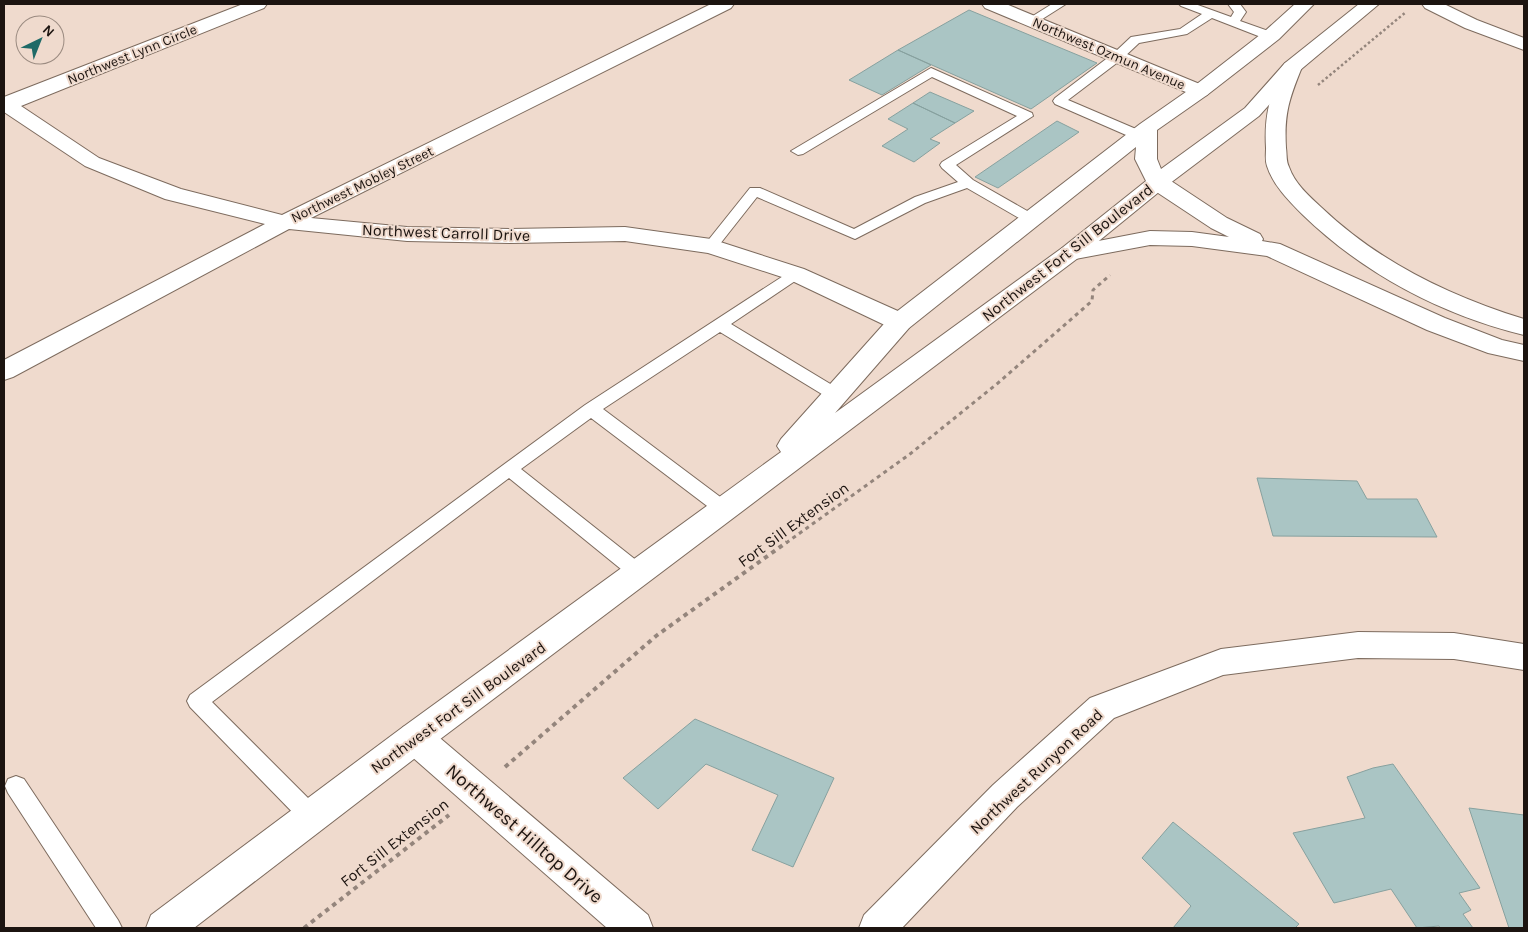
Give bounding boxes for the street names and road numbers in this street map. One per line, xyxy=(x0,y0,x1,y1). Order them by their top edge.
street label: Northwest Ozmun Avenue xyxy=(1030,14,1188,93)
street label: Northwest Lynn Circle xyxy=(65,21,199,88)
street label: Northwest Mobley Street xyxy=(288,143,436,226)
street label: Northwest Fort Sill Boulevard xyxy=(978,180,1157,325)
street label: Northwest Carroll Drive xyxy=(362,220,530,245)
street label: Fort Sill Extension xyxy=(734,478,852,571)
street label: Northwest Fort Sill Boulevard xyxy=(367,637,550,777)
street label: Northwest Runyon Road xyxy=(966,705,1107,838)
street label: Northwest Hilltop Drive xyxy=(441,760,607,908)
street label: Fort Sill Extension xyxy=(336,794,452,891)

